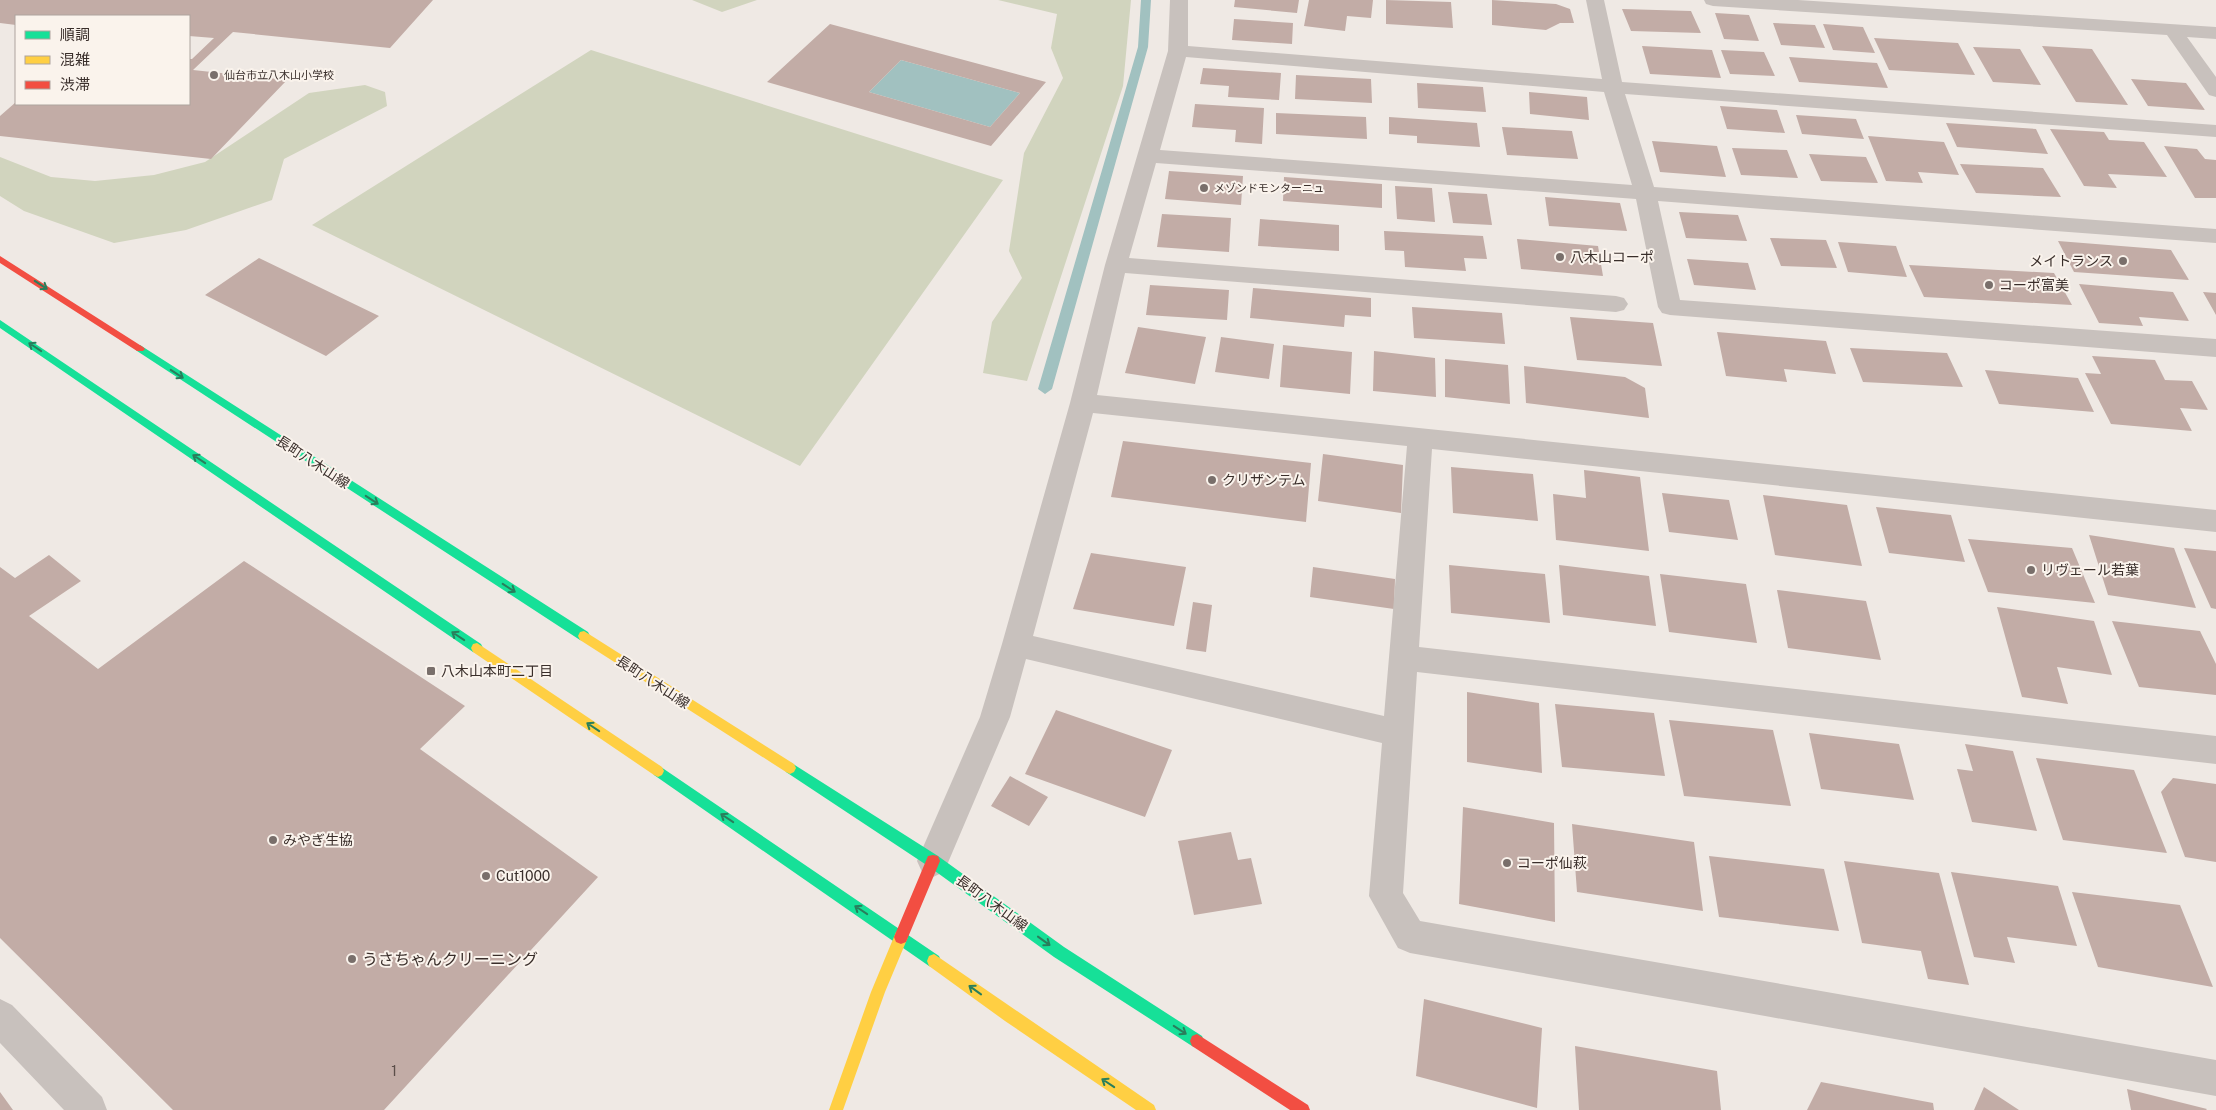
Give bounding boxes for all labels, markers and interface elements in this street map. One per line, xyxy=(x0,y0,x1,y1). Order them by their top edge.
legend xyxy=(15,15,190,105)
text: 順調 xyxy=(60,26,90,43)
text: 混雑 xyxy=(60,51,90,68)
marker: 仙台市立八木山小学校 xyxy=(208,69,220,81)
place label: 仙台市立八木山小学校 xyxy=(224,69,334,81)
text: 渋滞 xyxy=(60,76,90,93)
marker: メゾンドモンターニュ xyxy=(1198,182,1210,194)
place label: メゾンドモンターニュ xyxy=(1214,182,1324,194)
place label: 八木山コーポ xyxy=(1570,249,1654,265)
marker: 八木山コーポ xyxy=(1554,251,1566,263)
place label: メイトランス xyxy=(2029,253,2113,269)
marker: メイトランス xyxy=(2117,255,2129,267)
place label: コーポ富美 xyxy=(1999,277,2069,293)
marker: コーポ富美 xyxy=(1983,279,1995,291)
one-way arrow xyxy=(34,280,48,290)
one-way arrow xyxy=(29,342,43,352)
one-way arrow xyxy=(170,369,184,379)
street label: 長町八木山線 xyxy=(273,432,353,492)
one-way arrow xyxy=(193,454,207,464)
place label: クリザンテム xyxy=(1222,472,1306,488)
marker: クリザンテム xyxy=(1206,474,1218,486)
one-way arrow xyxy=(365,495,379,505)
place label: リヴェール若葉 xyxy=(2041,562,2139,578)
marker: リヴェール若葉 xyxy=(2025,564,2037,576)
one-way arrow xyxy=(501,584,515,594)
one-way arrow xyxy=(451,631,465,641)
street label: 長町八木山線 xyxy=(613,652,693,712)
place label: 八木山本町二丁目 xyxy=(441,663,553,679)
marker: 八木山本町二丁目 xyxy=(425,665,437,677)
one-way arrow xyxy=(586,722,600,732)
one-way arrow xyxy=(720,813,734,823)
place label: みやぎ生協 xyxy=(283,832,353,848)
marker: みやぎ生協 xyxy=(267,834,279,846)
place label: コーポ仙萩 xyxy=(1517,855,1587,871)
marker: コーポ仙萩 xyxy=(1501,857,1513,869)
place label: Cut1000 xyxy=(496,868,550,884)
marker: Cut1000 xyxy=(480,870,492,882)
street label: 長町八木山線 xyxy=(953,872,1031,934)
one-way arrow xyxy=(855,905,869,915)
one-way arrow xyxy=(1037,936,1051,946)
place label: うさちゃんクリーニング xyxy=(362,950,538,969)
marker: うさちゃんクリーニング xyxy=(346,953,358,965)
one-way arrow xyxy=(968,985,982,995)
one-way arrow xyxy=(1172,1025,1186,1035)
house number: 1 xyxy=(391,1063,397,1079)
one-way arrow xyxy=(1102,1077,1116,1087)

